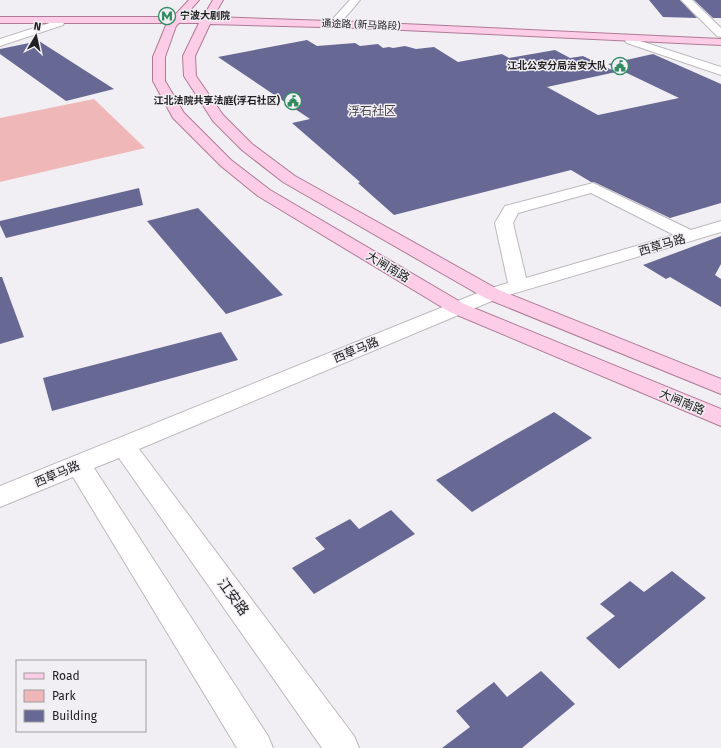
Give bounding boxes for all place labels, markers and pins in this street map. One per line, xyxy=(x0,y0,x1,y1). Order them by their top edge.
metro station icon: 宁波大剧院 xyxy=(157,6,177,26)
place label: 宁波大剧院 xyxy=(180,10,230,22)
public building icon: 江北公安分局治安大队 xyxy=(610,56,630,76)
place label: 江北公安分局治安大队 xyxy=(507,60,607,72)
public building icon: 江北法院共享法庭(浮石社区) xyxy=(283,91,303,111)
place label: 江北法院共享法庭(浮石社区) xyxy=(154,94,281,107)

